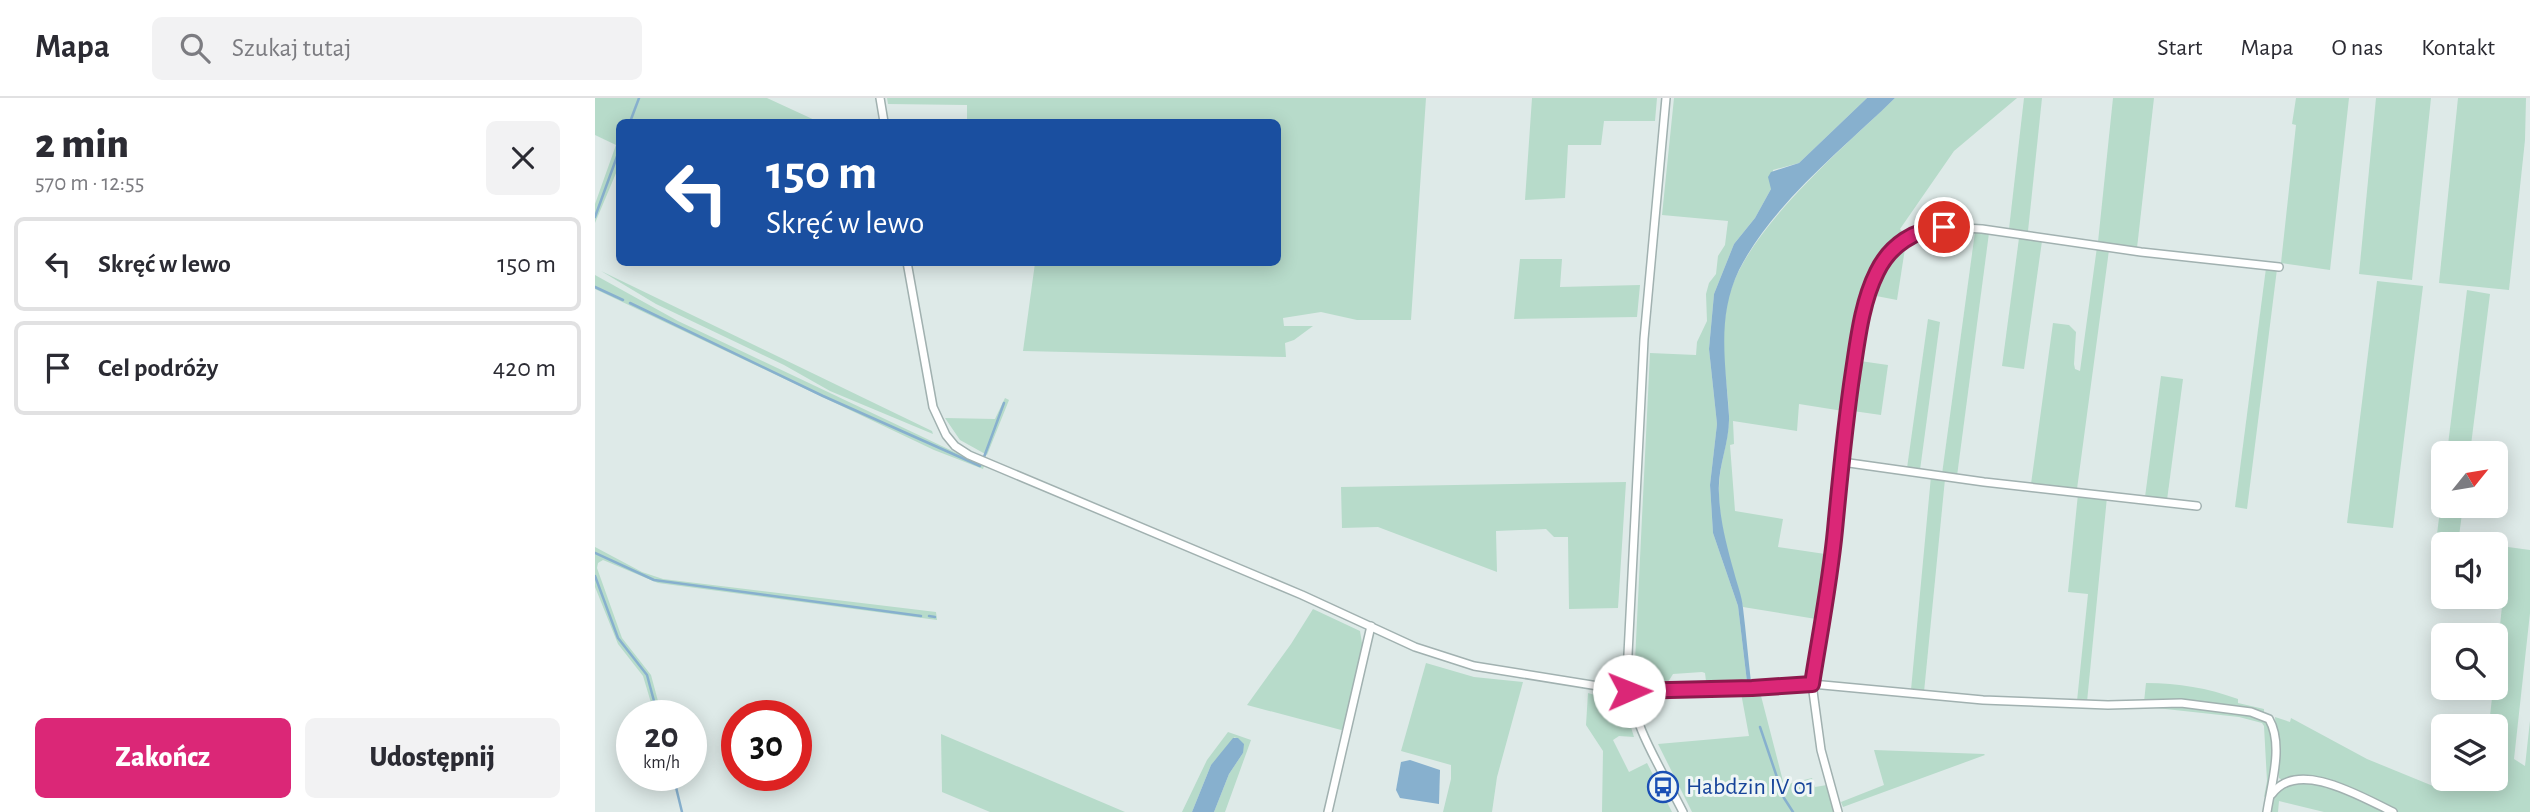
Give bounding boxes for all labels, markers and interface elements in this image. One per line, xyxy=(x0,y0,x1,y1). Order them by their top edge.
search box xyxy=(152,17,642,80)
icon: search xyxy=(176,29,214,67)
text: Mapa xyxy=(35,31,110,64)
text: Szukaj tutaj xyxy=(232,35,351,61)
text: Start xyxy=(2157,36,2202,60)
text: Mapa xyxy=(2240,36,2294,60)
text: O nas xyxy=(2332,36,2383,60)
text: Kontakt xyxy=(2421,36,2495,60)
button: close xyxy=(486,121,560,195)
text: 2 min xyxy=(35,123,129,165)
icon: left xyxy=(651,147,742,238)
text: 150 m xyxy=(766,149,877,198)
text: 570 m · 12:55 xyxy=(35,172,144,195)
pin xyxy=(1914,197,1974,257)
text: Skręć w lewo xyxy=(766,207,924,239)
icon: arrive xyxy=(1925,208,1963,246)
icon: left xyxy=(39,245,77,283)
text: Skręć w lewo xyxy=(98,251,231,277)
text: 150 m xyxy=(497,251,556,277)
icon: arrive xyxy=(39,349,77,387)
text: Cel podróży xyxy=(98,355,218,381)
text: 420 m xyxy=(493,355,556,381)
north arrow xyxy=(2431,441,2508,518)
map controls xyxy=(2431,441,2508,791)
button: sound xyxy=(2431,532,2508,609)
button: search xyxy=(2431,623,2508,700)
position arrow xyxy=(1592,654,1666,728)
speed limit sign: 30 xyxy=(721,700,812,791)
button: layers xyxy=(2431,714,2508,791)
button: Zakończ xyxy=(35,718,291,798)
button: Udostępnij xyxy=(305,718,560,798)
text: 20 xyxy=(644,719,679,754)
text: km/h xyxy=(643,754,680,772)
bus stop icon: Habdzin IV 01 xyxy=(1646,770,1680,804)
place label: Habdzin IV 01 xyxy=(1686,775,1814,799)

